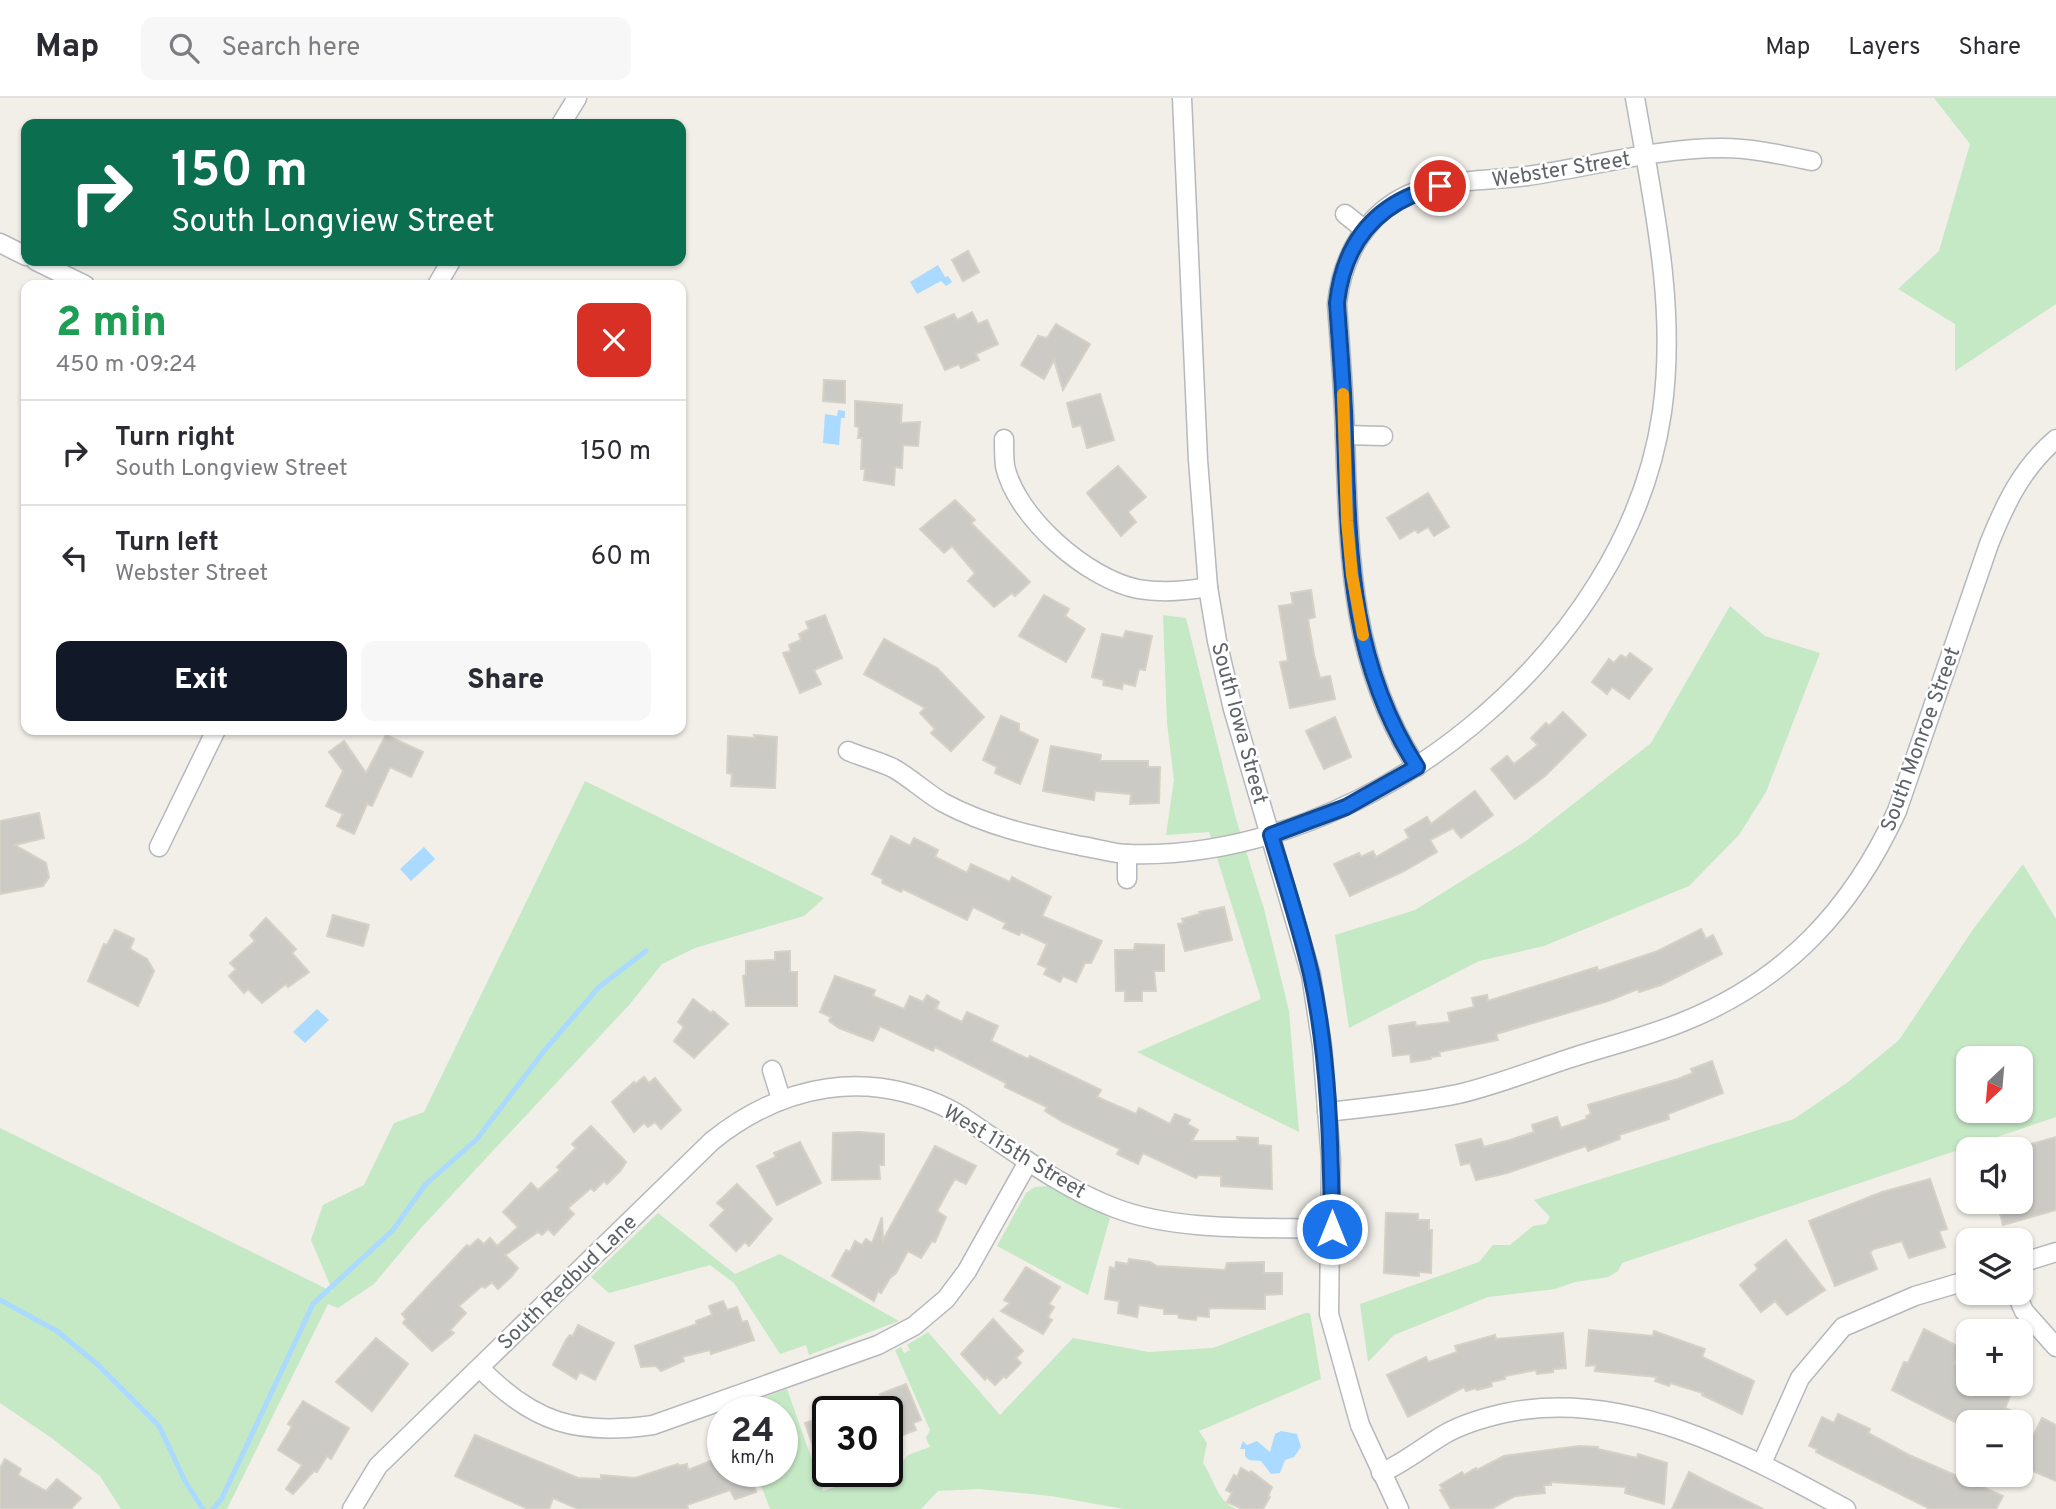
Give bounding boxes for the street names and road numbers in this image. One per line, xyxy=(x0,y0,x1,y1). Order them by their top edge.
street label: Webster Street xyxy=(1490,146,1632,195)
street label: South Iowa Street xyxy=(1204,640,1273,807)
street label: South Monroe Street xyxy=(1875,644,1967,835)
street label: West 115th Street xyxy=(938,1099,1090,1205)
street label: South Redbud Lane xyxy=(493,1210,643,1357)

